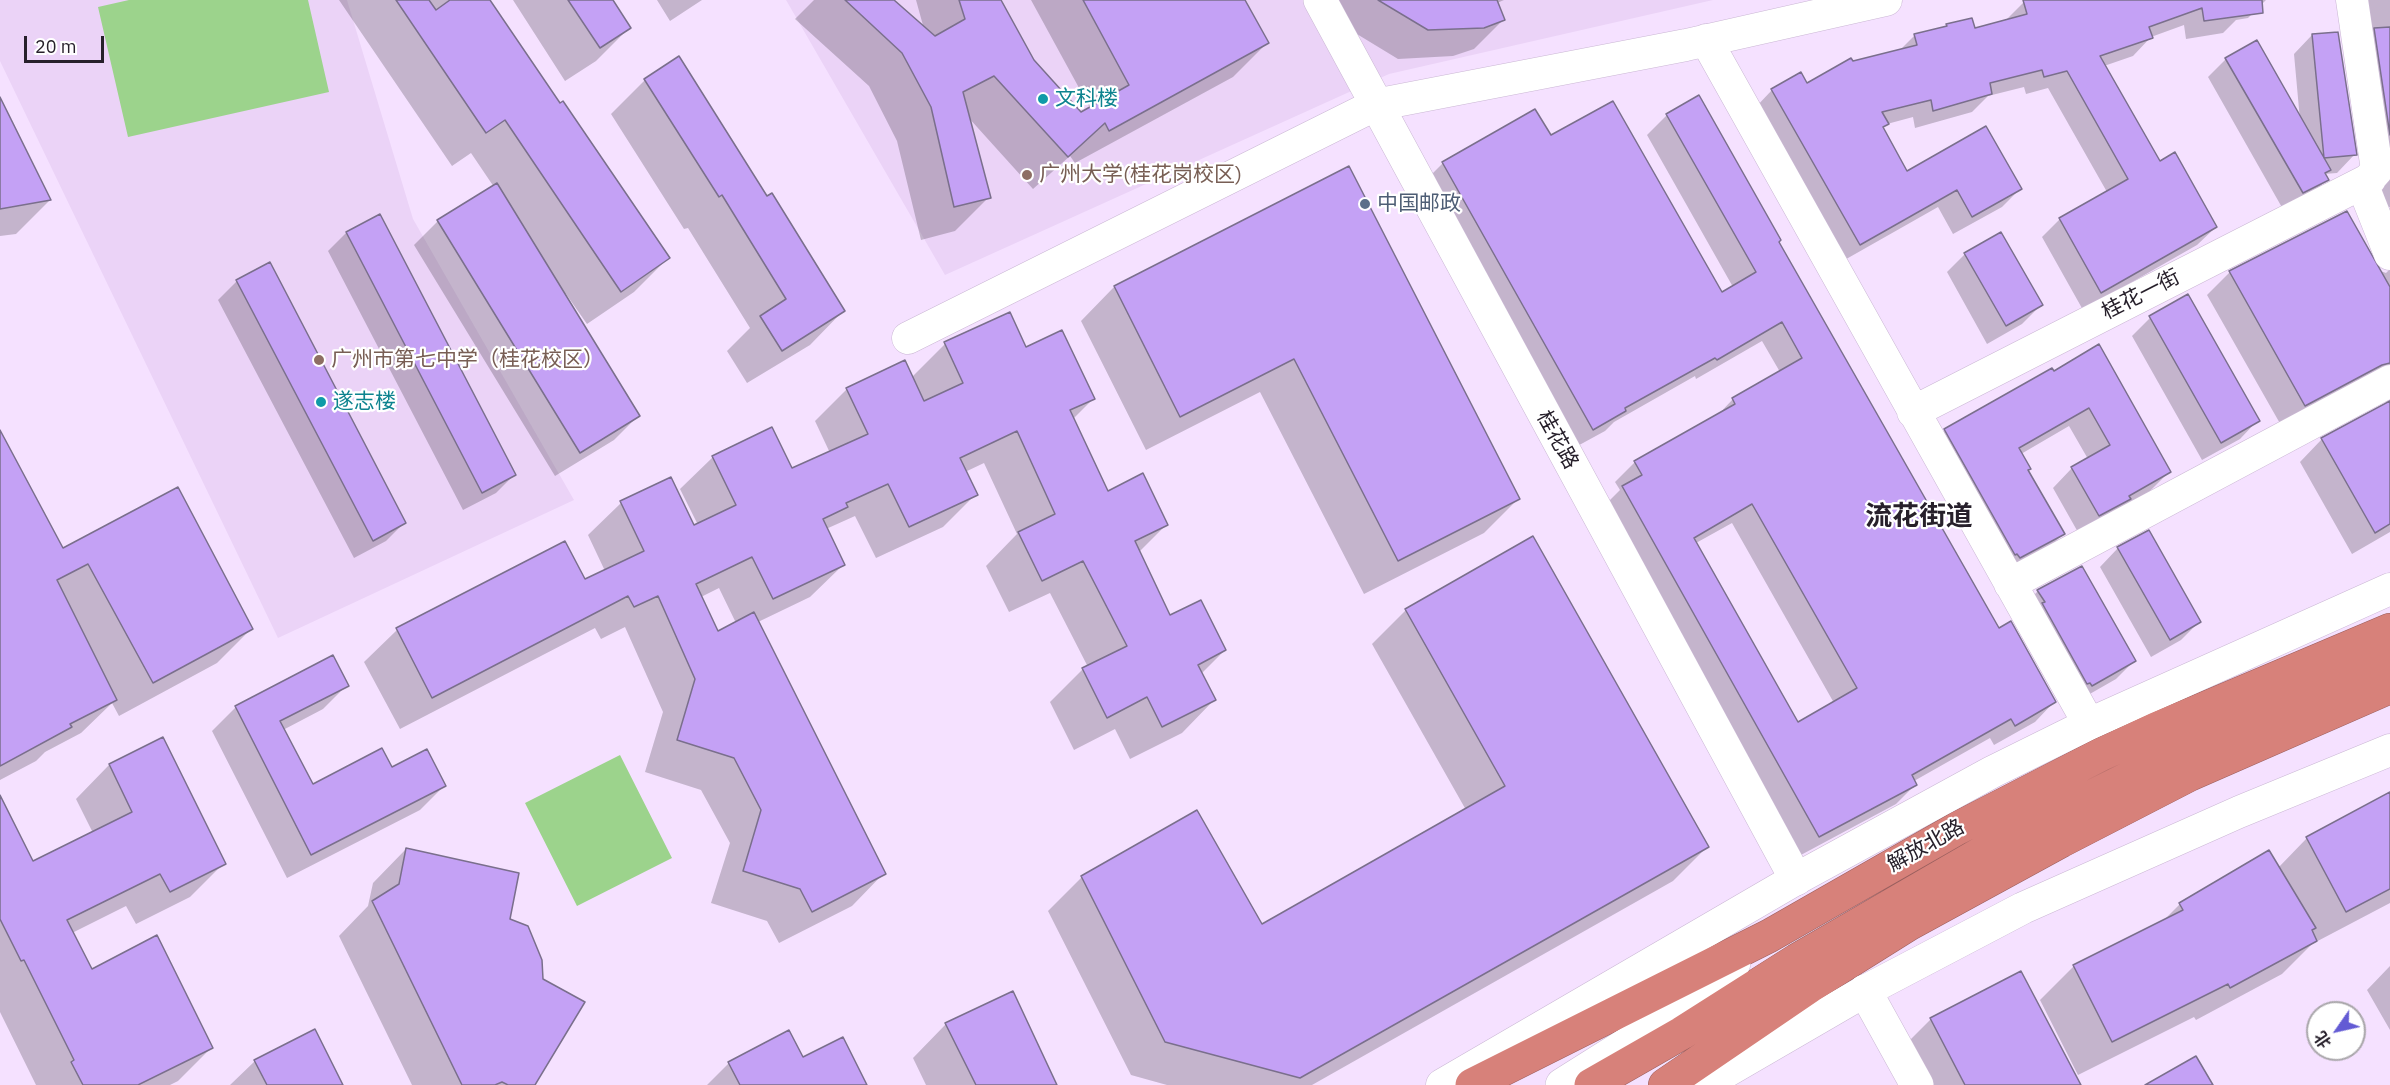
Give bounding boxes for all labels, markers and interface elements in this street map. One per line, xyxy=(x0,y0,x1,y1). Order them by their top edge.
scale bar xyxy=(27,24,106,62)
text: 20 m xyxy=(35,35,77,58)
place label: 文科楼 xyxy=(1055,86,1118,112)
marker: 文科楼 xyxy=(1036,92,1050,106)
place label: 广州大学(桂花岗校区) xyxy=(1039,162,1242,188)
marker: 广州大学(桂花岗校区) xyxy=(1020,168,1034,182)
place label: 中国邮政 xyxy=(1377,191,1461,217)
marker: 中国邮政 xyxy=(1358,197,1372,211)
street label: 桂花一街 xyxy=(2098,265,2184,325)
place label: 广州市第七中学（桂花校区） xyxy=(331,347,604,373)
marker: 广州市第七中学（桂花校区） xyxy=(312,353,326,367)
place label: 遂志楼 xyxy=(333,389,396,415)
marker: 遂志楼 xyxy=(314,395,328,409)
street label: 桂花路 xyxy=(1531,406,1583,474)
district label: 流花街道 xyxy=(1865,501,1973,533)
street label: 解放北路 xyxy=(1883,815,1969,877)
north arrow xyxy=(2306,1001,2366,1061)
text: 北 xyxy=(2310,1028,2336,1052)

